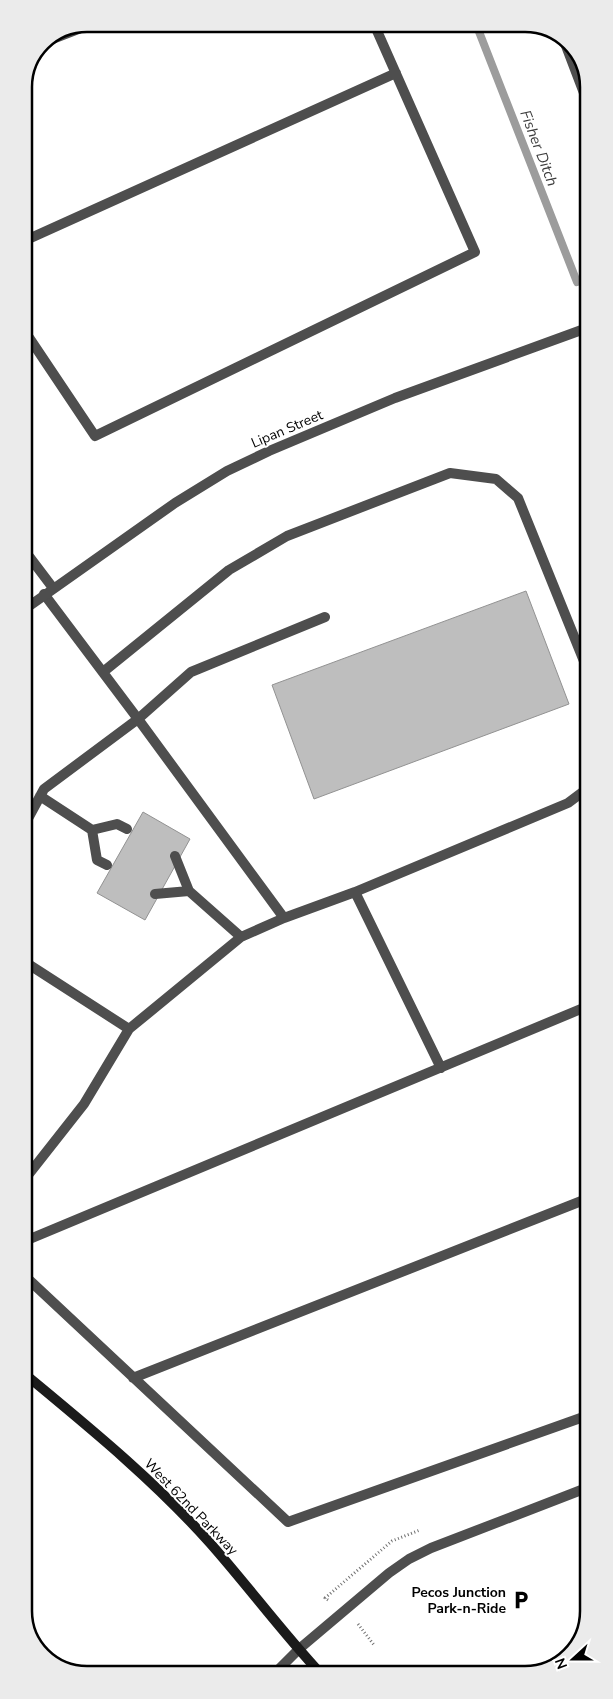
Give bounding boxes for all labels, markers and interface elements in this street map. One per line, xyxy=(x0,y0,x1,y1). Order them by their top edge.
water label: Fisher Ditch xyxy=(515,107,563,189)
street label: Lipan Street xyxy=(248,405,326,453)
street label: West 62nd Parkway xyxy=(140,1454,243,1560)
place label: Pecos Junction Park-n-Ride xyxy=(411,1583,506,1618)
parking icon: Pecos Junction Park-n-Ride xyxy=(510,1589,532,1611)
north arrow xyxy=(548,1634,598,1684)
text: N xyxy=(551,1655,572,1672)

